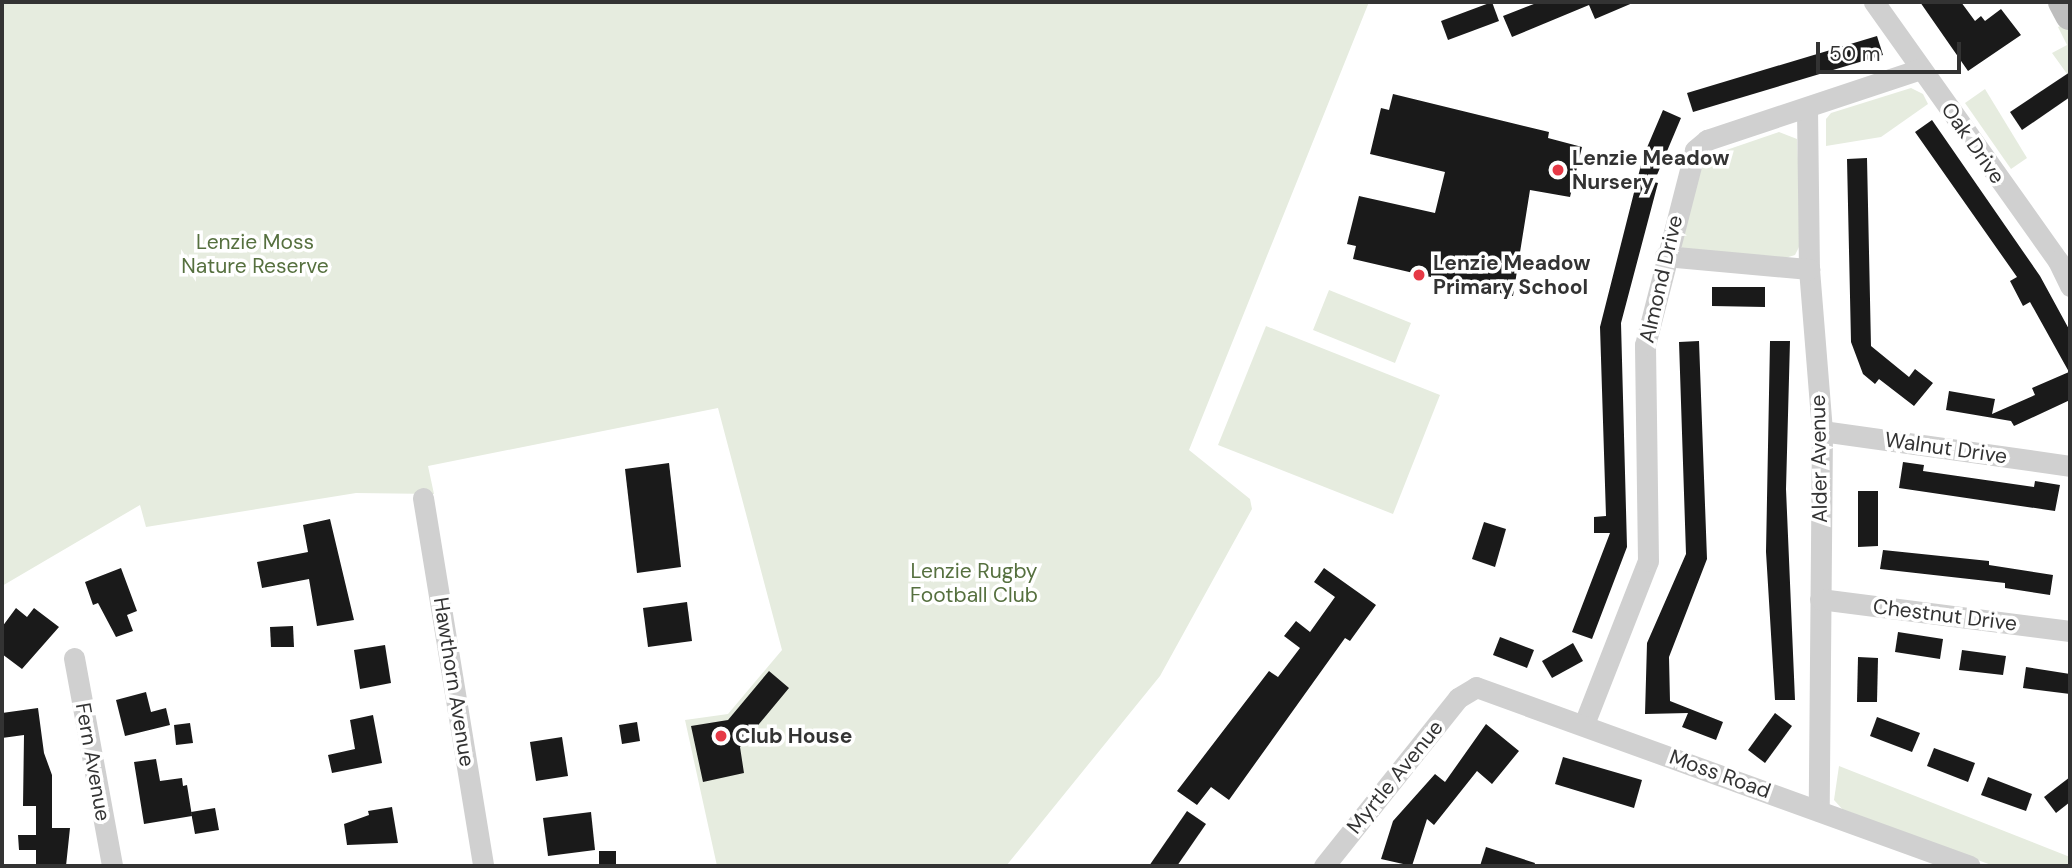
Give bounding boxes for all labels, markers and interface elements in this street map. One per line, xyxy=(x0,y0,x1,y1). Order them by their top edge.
scale bar xyxy=(1820,28,1965,72)
text: 50 m xyxy=(1829,40,1880,68)
street label: Oak Drive xyxy=(1936,97,2010,189)
place label: Lenzie Meadow Nursery xyxy=(1572,145,1729,195)
marker: Lenzie Meadow Nursery xyxy=(1550,162,1566,178)
street label: Almond Drive xyxy=(1634,213,1688,345)
park label: Lenzie Moss Nature Reserve xyxy=(181,229,329,279)
place label: Lenzie Meadow Primary School xyxy=(1433,250,1590,300)
marker: Lenzie Meadow Primary School xyxy=(1411,267,1427,283)
street label: Alder Avenue xyxy=(1805,395,1833,523)
street label: Walnut Drive xyxy=(1883,427,2009,469)
park label: Lenzie Rugby Football Club xyxy=(910,558,1038,608)
street label: Chestnut Drive xyxy=(1872,594,2018,636)
street label: Hawthorn Avenue xyxy=(428,596,480,768)
street label: Fern Avenue xyxy=(70,701,116,823)
street label: Myrtle Avenue xyxy=(1342,715,1448,839)
place label: Club House xyxy=(735,723,852,749)
marker: Club House xyxy=(713,728,729,744)
street label: Moss Road xyxy=(1666,744,1774,804)

